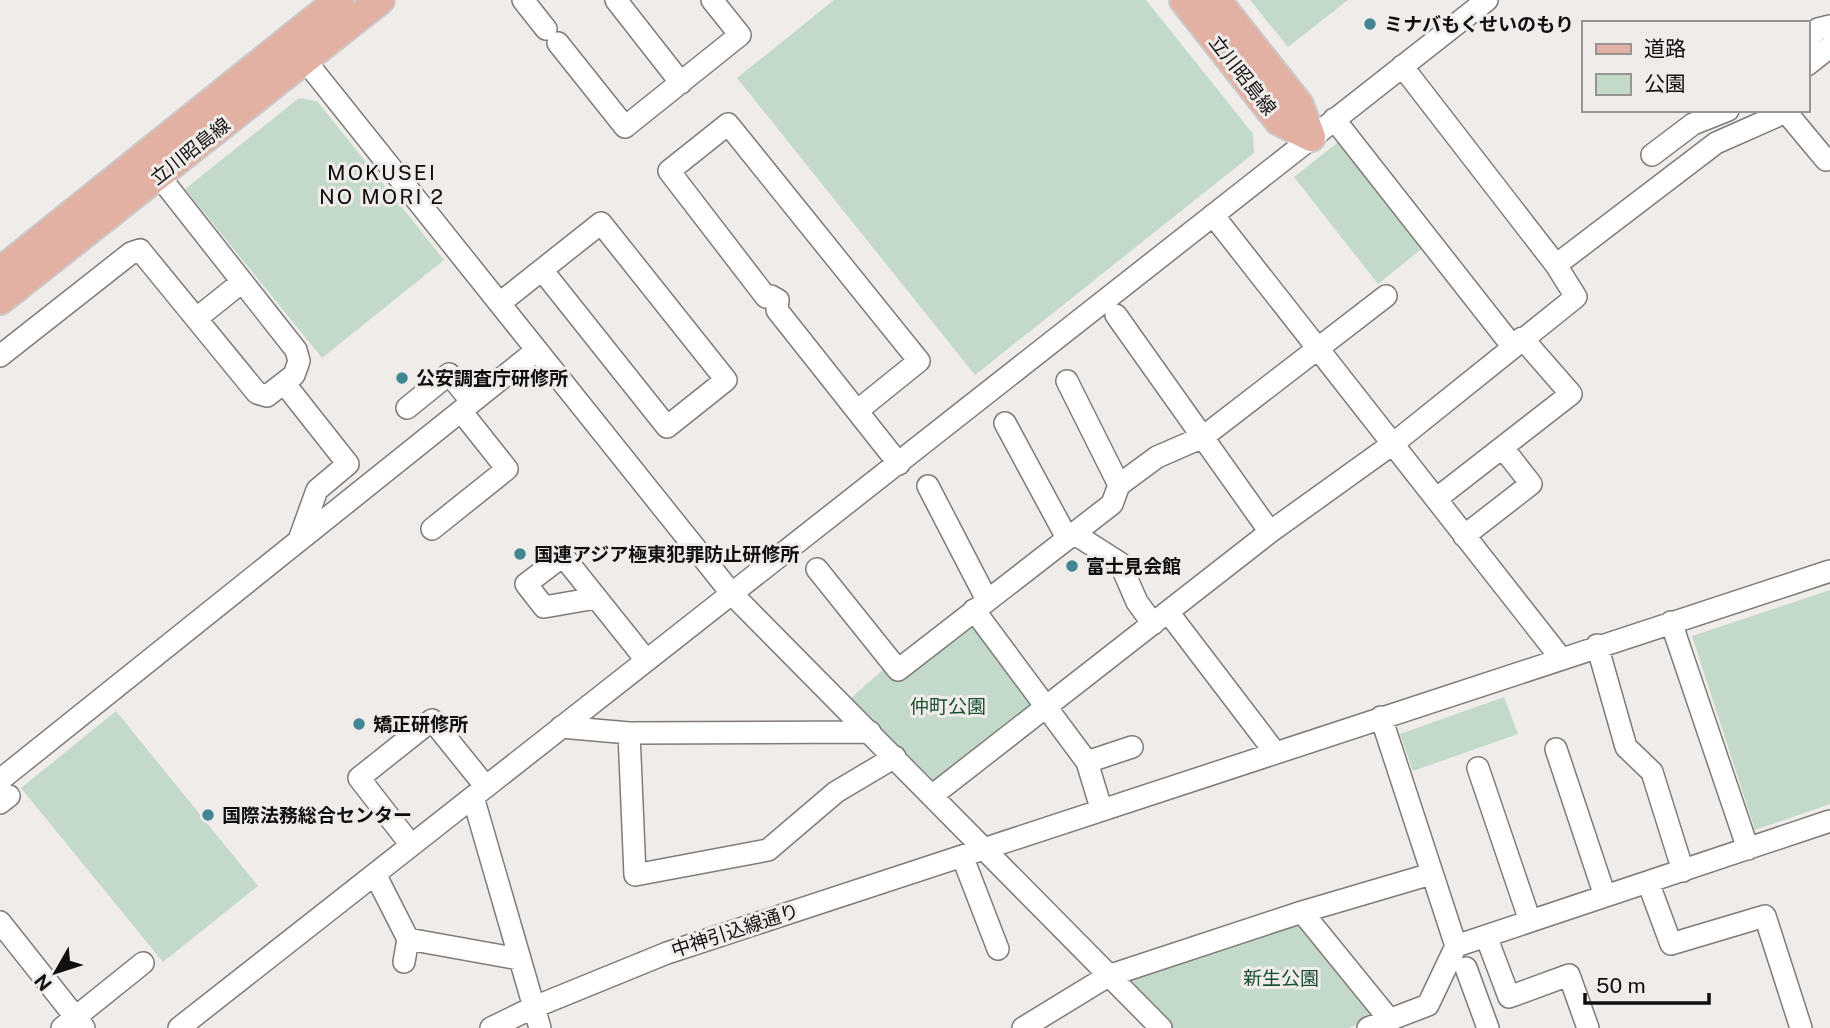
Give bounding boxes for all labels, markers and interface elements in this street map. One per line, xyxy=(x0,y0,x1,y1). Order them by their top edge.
place label: ミナバもくせいのもり xyxy=(1384,13,1574,35)
marker: ミナバもくせいのもり xyxy=(1362,16,1378,32)
legend xyxy=(1582,21,1809,112)
street label: 立川昭島線 xyxy=(1205,31,1281,119)
text: 道路 xyxy=(1644,36,1686,61)
text: 公園 xyxy=(1644,71,1686,96)
street label: 立川昭島線 xyxy=(146,113,234,189)
district label: MOKUSEI NO MORI 2 xyxy=(319,160,445,209)
place label: 公安調査庁研修所 xyxy=(416,367,568,389)
marker: 公安調査庁研修所 xyxy=(394,370,410,386)
place label: 国連アジア極東犯罪防止研修所 xyxy=(534,543,799,565)
marker: 国連アジア極東犯罪防止研修所 xyxy=(512,546,528,562)
place label: 富士見会館 xyxy=(1086,555,1181,577)
marker: 富士見会館 xyxy=(1064,558,1080,574)
park label: 仲町公園 xyxy=(910,695,986,717)
place label: 矯正研修所 xyxy=(373,713,468,735)
marker: 矯正研修所 xyxy=(351,716,367,732)
place label: 国際法務総合センター xyxy=(222,804,412,826)
marker: 国際法務総合センター xyxy=(200,807,216,823)
street label: 中神引込線通り xyxy=(668,899,802,961)
north arrow xyxy=(21,937,91,1007)
scale bar xyxy=(1585,962,1709,1006)
park label: 新生公園 xyxy=(1243,967,1319,989)
text: N xyxy=(30,970,56,995)
text: 50 m xyxy=(1596,973,1646,998)

